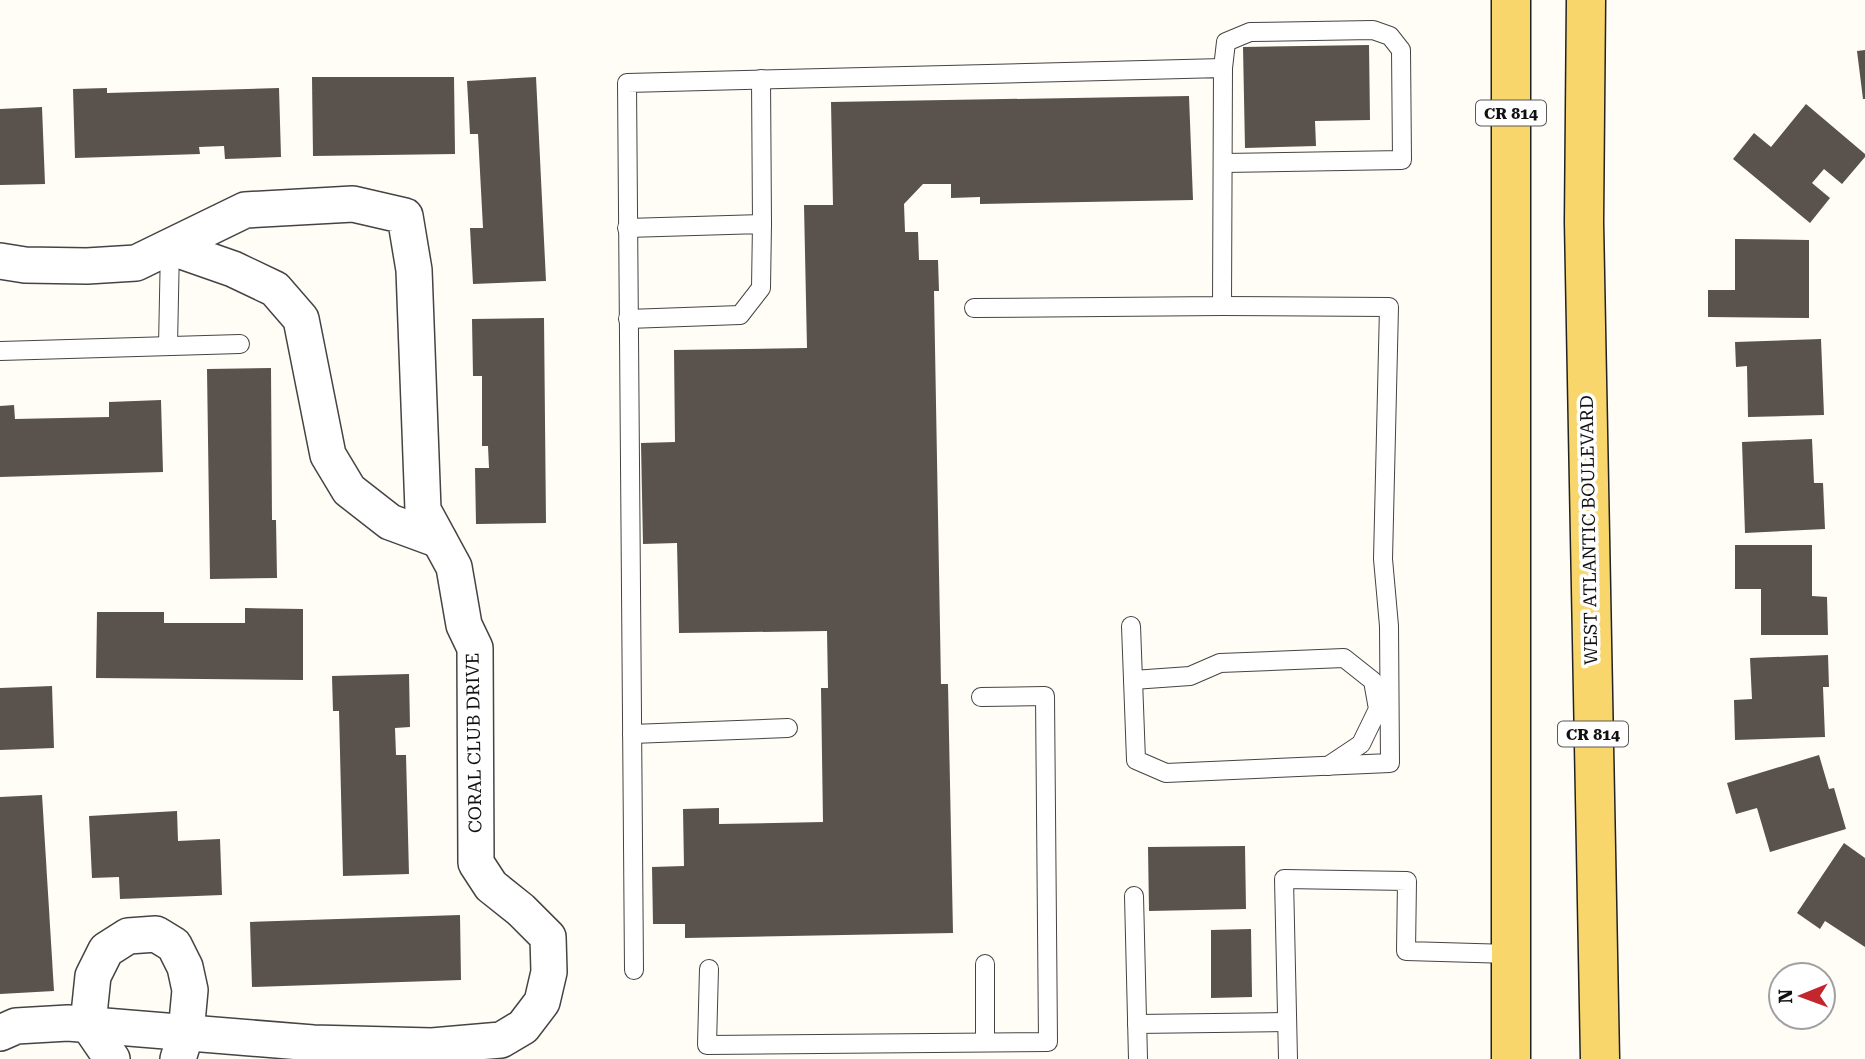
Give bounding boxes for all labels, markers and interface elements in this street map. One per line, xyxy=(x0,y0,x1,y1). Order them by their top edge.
road number: CR 814 xyxy=(1476,100,1546,125)
street label: WEST ATLANTIC BOULEVARD xyxy=(1576,395,1601,665)
street label: CORAL CLUB DRIVE xyxy=(461,653,486,833)
road number: CR 814 xyxy=(1558,722,1628,747)
north arrow xyxy=(1767,961,1837,1031)
text: N xyxy=(1774,988,1797,1004)

